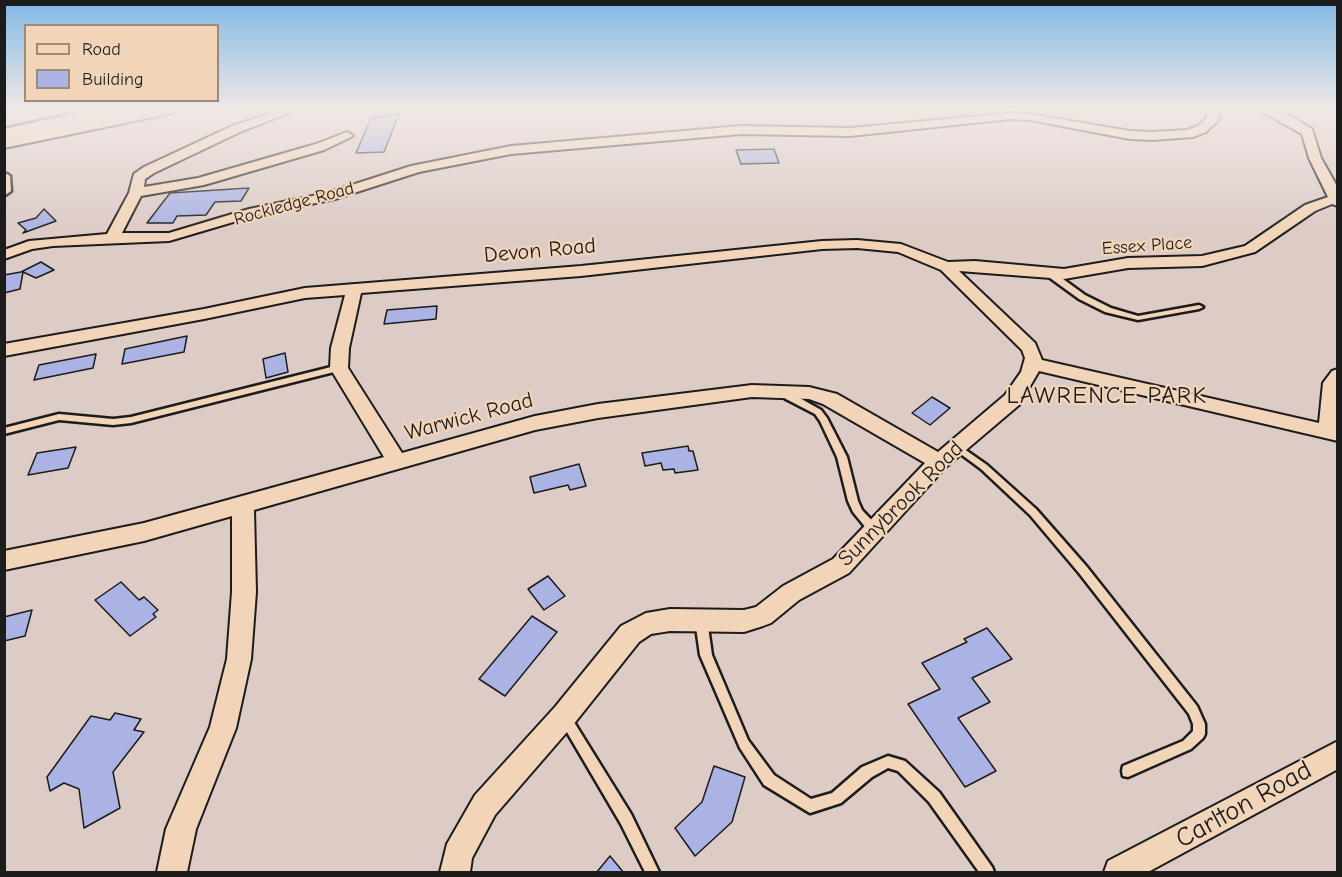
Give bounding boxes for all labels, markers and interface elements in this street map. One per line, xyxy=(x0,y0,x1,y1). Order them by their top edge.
legend xyxy=(24,24,219,102)
text: Road xyxy=(82,39,121,60)
text: Building xyxy=(82,69,144,90)
street label: Rockledge Road xyxy=(232,178,356,230)
street label: Essex Place xyxy=(1101,232,1193,260)
street label: Devon Road xyxy=(483,233,597,269)
district label: LAWRENCE PARK xyxy=(1006,382,1208,410)
street label: Warwick Road xyxy=(402,387,536,447)
street label: Sunnybrook Road xyxy=(833,436,969,572)
street label: Carlton Road xyxy=(1170,754,1318,856)

